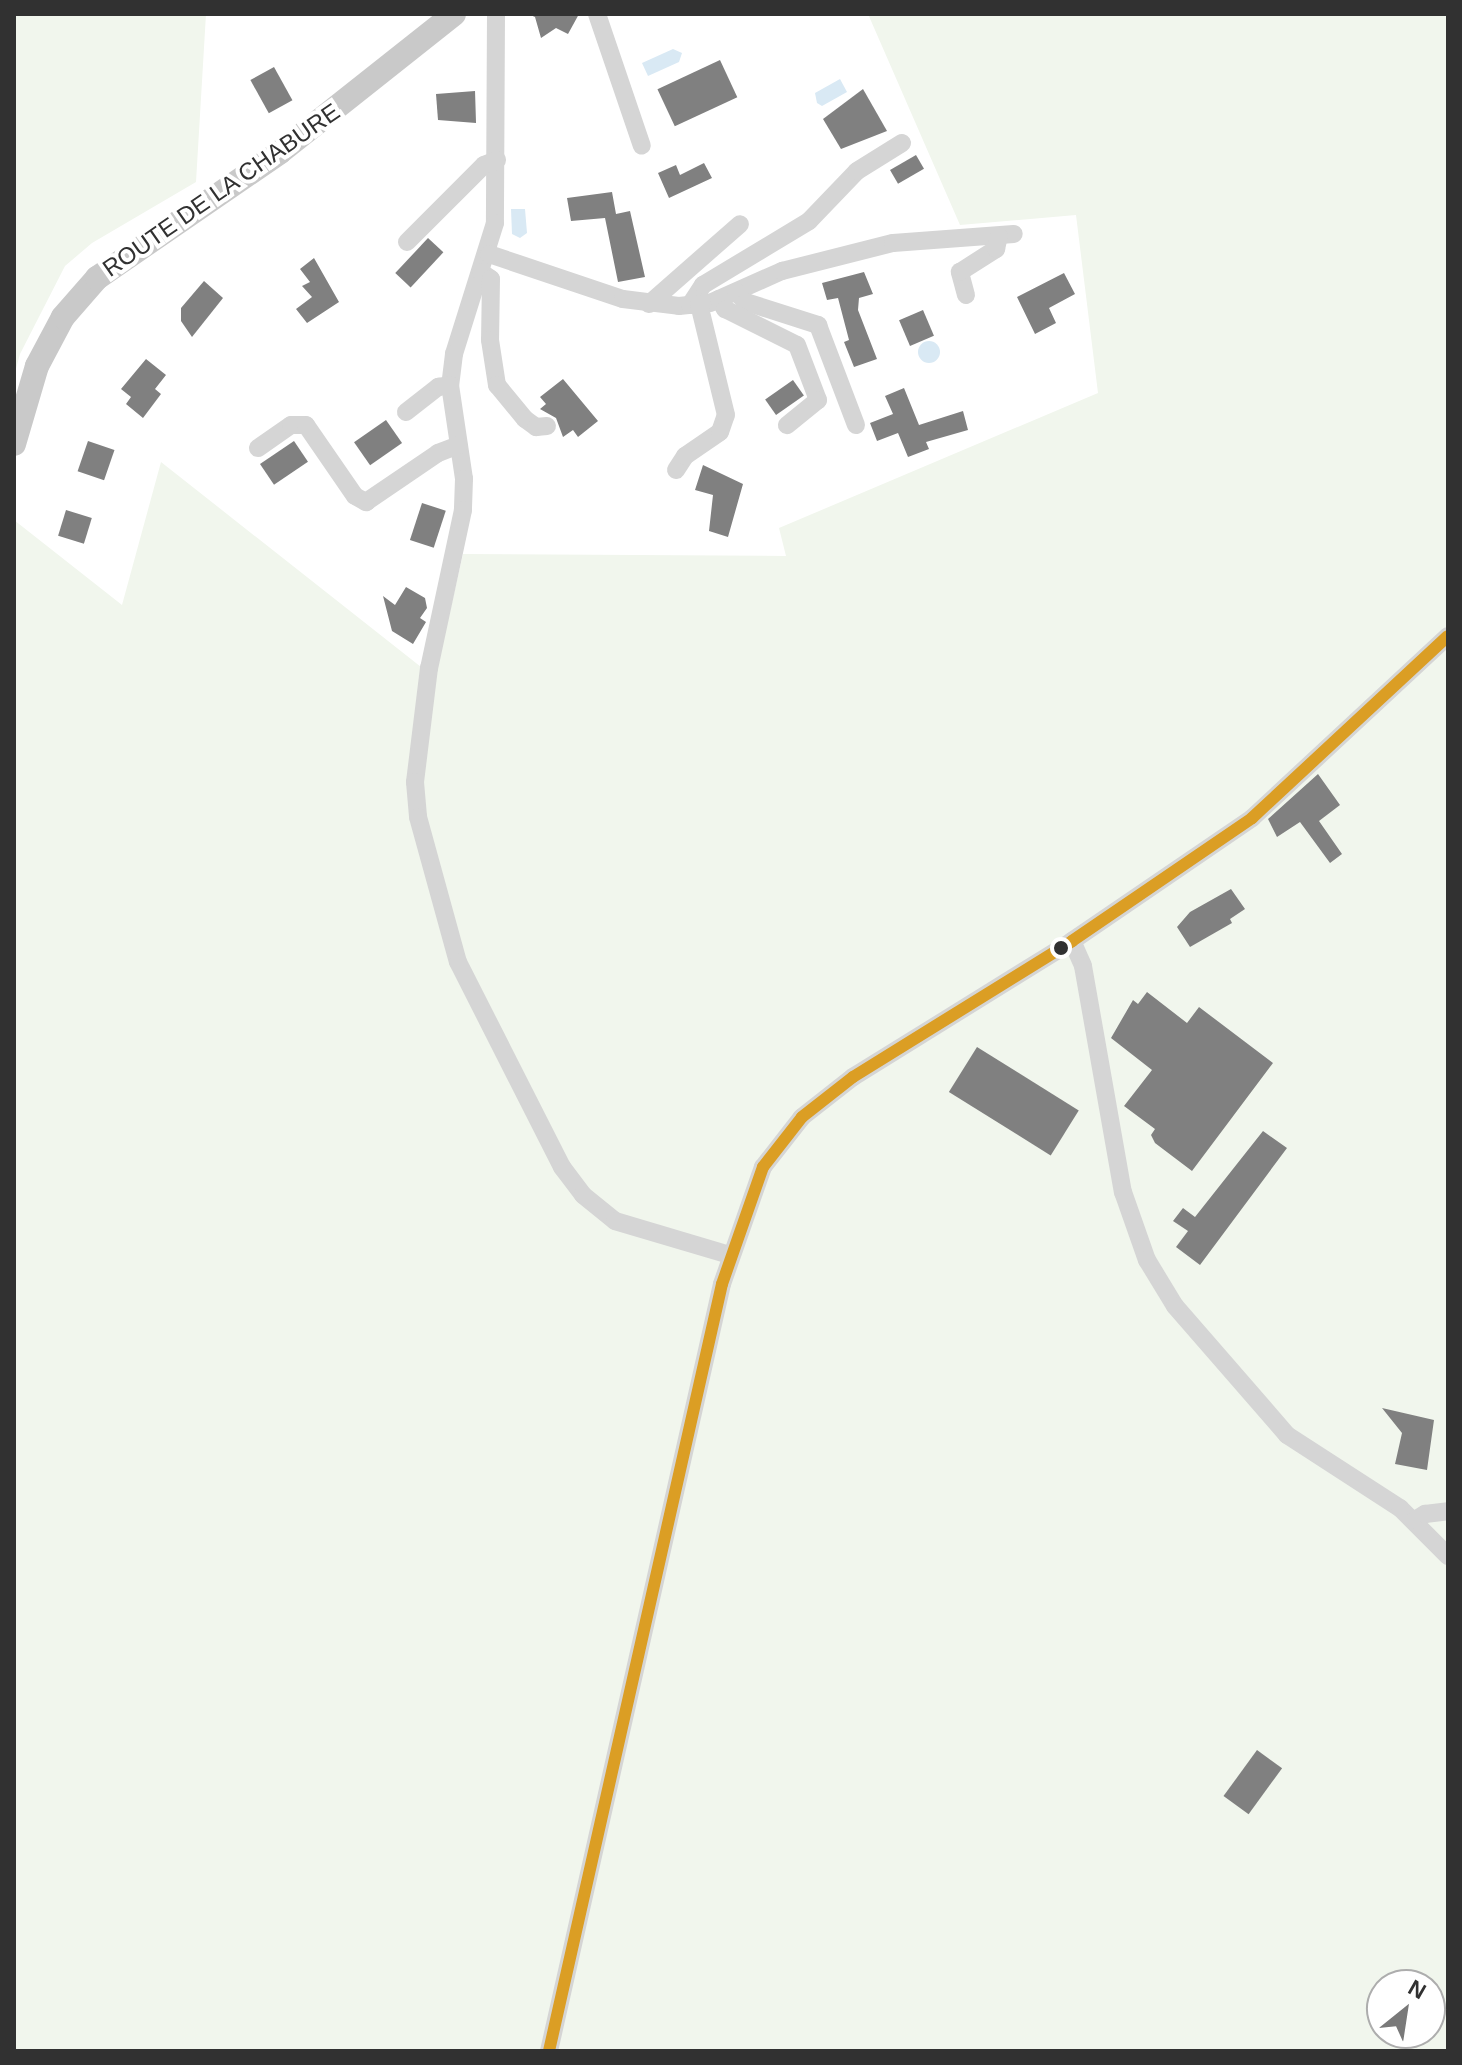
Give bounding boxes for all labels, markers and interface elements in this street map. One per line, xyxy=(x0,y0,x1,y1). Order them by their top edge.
street label: ROUTE DE LA CHABURE xyxy=(96,97,346,283)
unlabelled marker xyxy=(1053,940,1069,956)
north arrow xyxy=(1366,1969,1446,2049)
text: N xyxy=(1404,1975,1430,2004)

